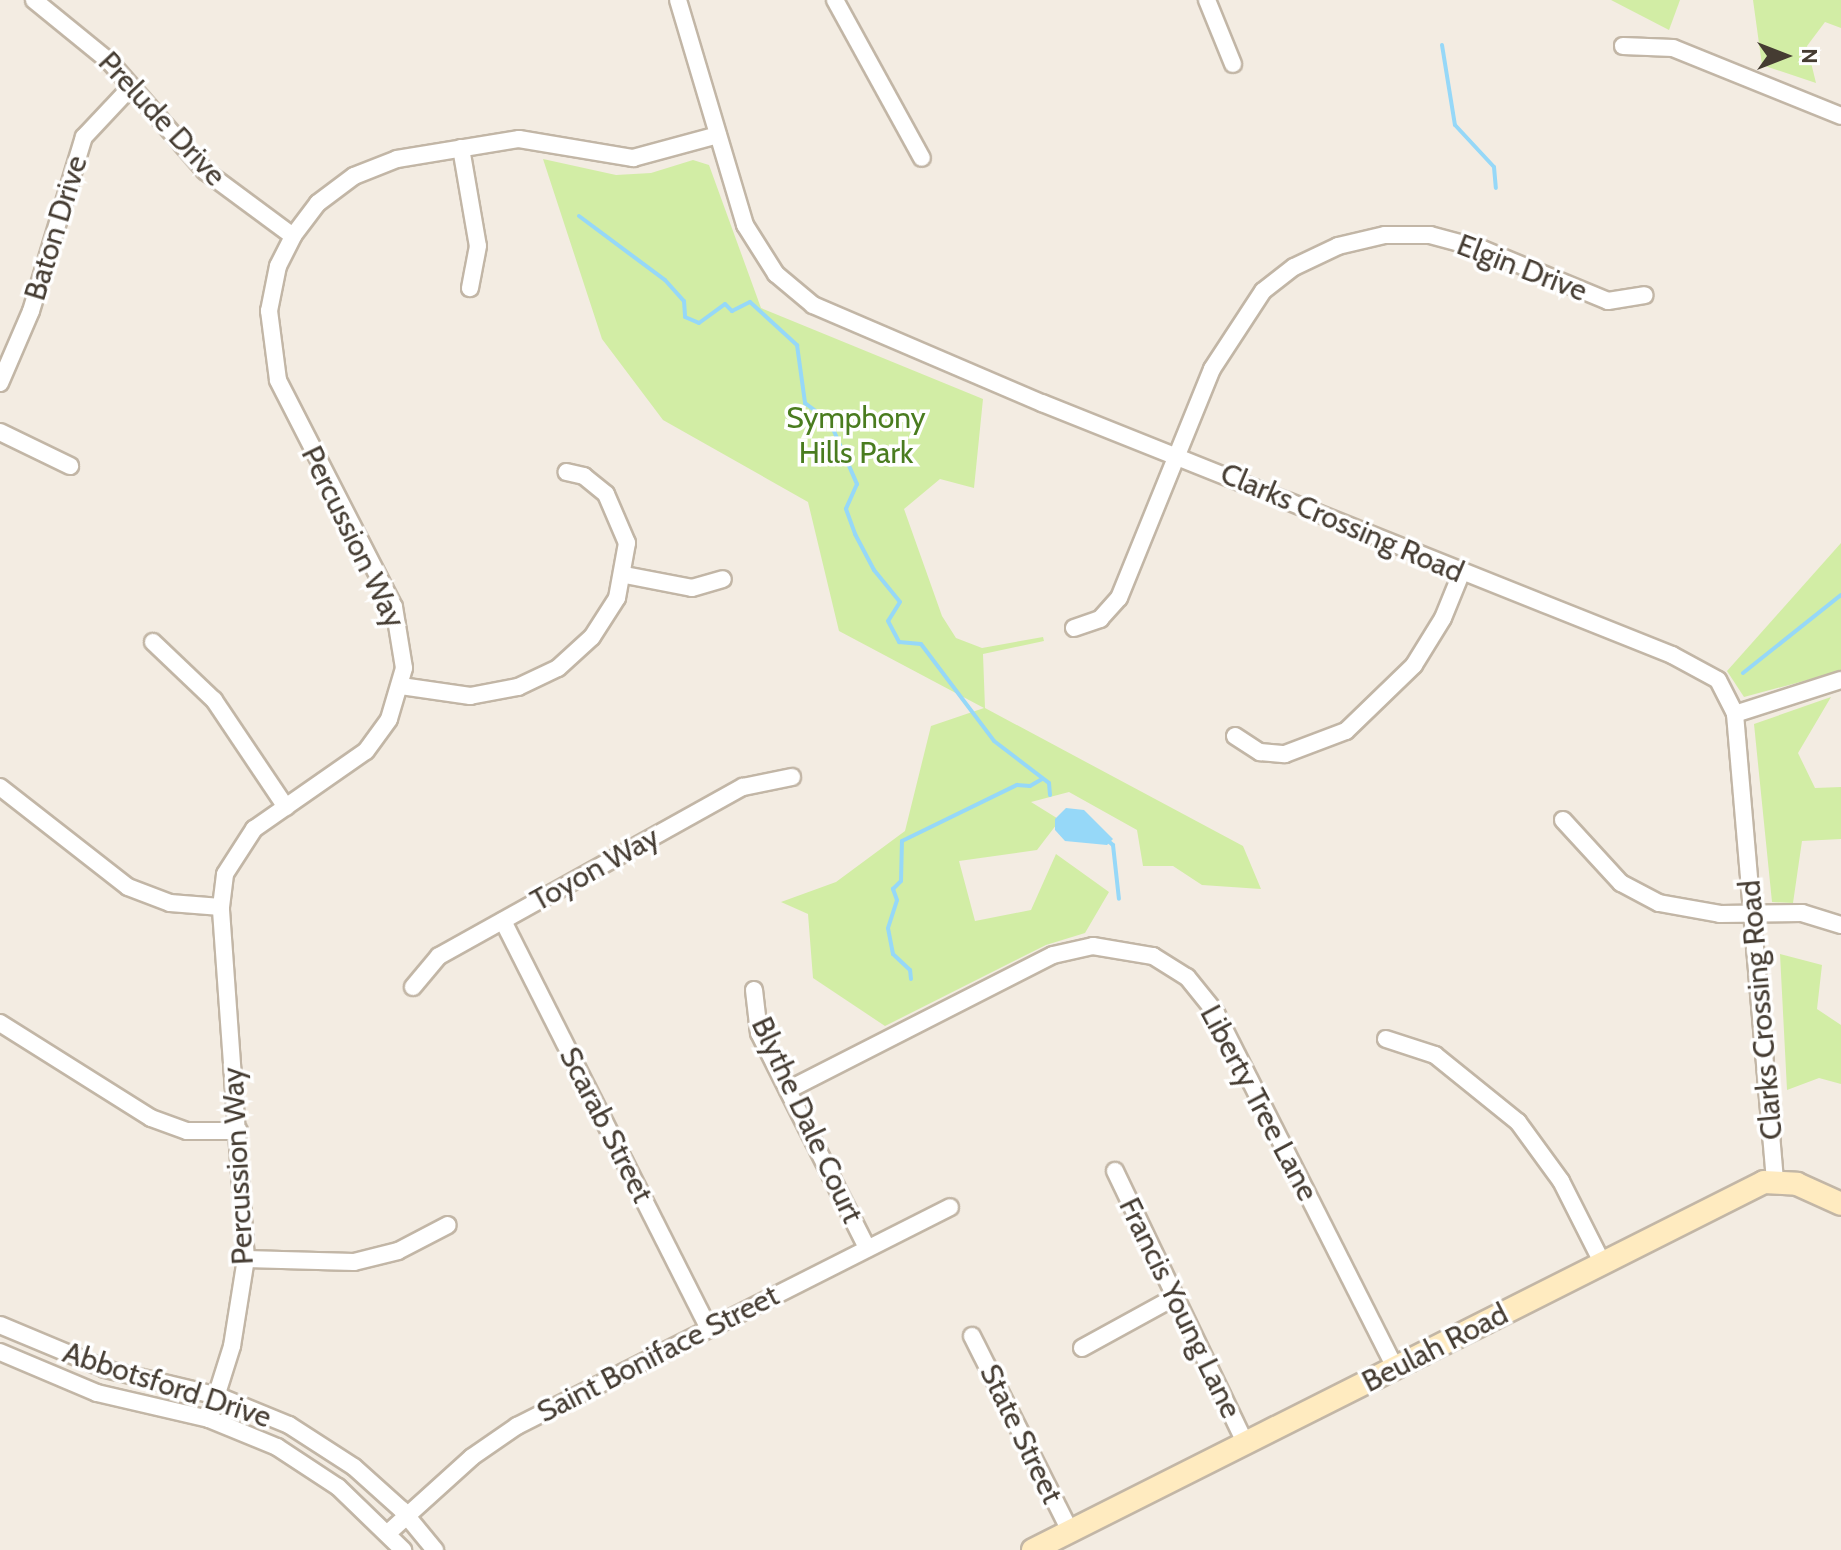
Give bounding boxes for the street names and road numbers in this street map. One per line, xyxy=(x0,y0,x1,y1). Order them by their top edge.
street label: Prelude Drive xyxy=(91,44,233,194)
street label: Baton Drive xyxy=(17,151,95,305)
street label: Elgin Drive xyxy=(1452,227,1592,309)
street label: Percussion Way xyxy=(293,440,413,634)
street label: Clarks Crossing Road xyxy=(1215,456,1469,590)
street label: Toyon Way xyxy=(525,819,665,919)
street label: Clarks Crossing Road xyxy=(1732,879,1790,1141)
street label: Liberty Tree Lane xyxy=(1192,999,1326,1207)
street label: Blythe Dale Court xyxy=(744,1011,870,1229)
street label: Scarab Street xyxy=(551,1041,661,1209)
street label: Percussion Way xyxy=(215,1066,261,1266)
street label: Francis Young Lane xyxy=(1111,1192,1249,1424)
street label: Saint Boniface Street xyxy=(531,1278,785,1430)
street label: Beulah Road xyxy=(1356,1296,1514,1400)
street label: Abbotsford Drive xyxy=(58,1334,276,1436)
street label: State Street xyxy=(972,1358,1070,1510)

